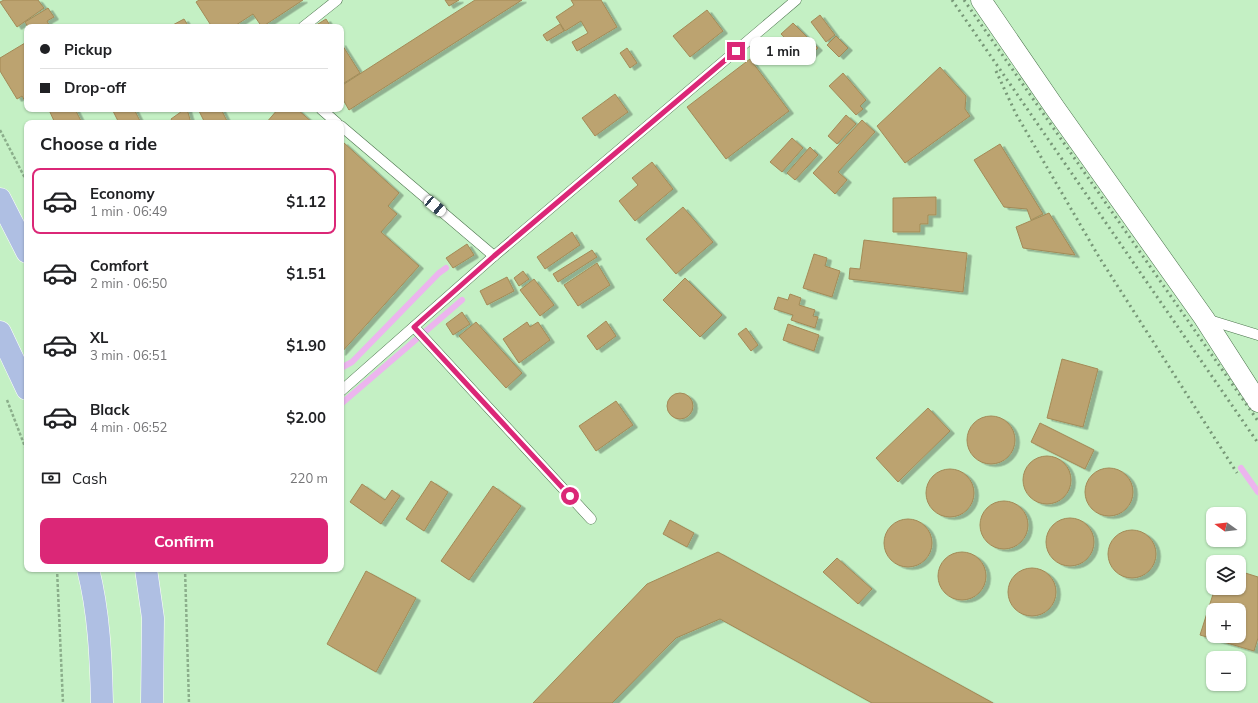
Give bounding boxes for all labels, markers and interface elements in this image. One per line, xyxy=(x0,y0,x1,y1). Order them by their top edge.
callout: 1 min xyxy=(750,37,816,65)
text: Pickup xyxy=(64,40,112,59)
route end xyxy=(727,42,745,60)
text: 1 min xyxy=(766,43,800,59)
text: Drop-off xyxy=(64,78,126,97)
text: Choose a ride xyxy=(40,132,157,155)
icon: car xyxy=(42,183,78,219)
text: Economy xyxy=(90,184,155,203)
text: $1.12 xyxy=(286,192,326,211)
car xyxy=(422,194,448,218)
text: 1 min · 06:49 xyxy=(90,203,167,219)
icon: car xyxy=(42,255,78,291)
text: Comfort xyxy=(90,256,148,275)
text: $1.51 xyxy=(286,264,326,283)
text: 2 min · 06:50 xyxy=(90,275,167,291)
icon: car xyxy=(42,327,78,363)
text: XL xyxy=(90,328,108,347)
text: $1.90 xyxy=(286,336,326,355)
text: 3 min · 06:51 xyxy=(90,347,167,363)
icon: car xyxy=(42,399,78,435)
text: Black xyxy=(90,400,129,419)
text: $2.00 xyxy=(286,408,326,427)
text: 4 min · 06:52 xyxy=(90,419,167,435)
icon: cash xyxy=(40,467,62,489)
text: Cash xyxy=(72,469,107,488)
text: 220 m xyxy=(290,470,328,486)
route start xyxy=(561,487,579,505)
north arrow xyxy=(1206,507,1246,547)
map controls xyxy=(1206,507,1246,691)
button: Confirm xyxy=(40,518,328,564)
button: layers xyxy=(1206,555,1246,595)
button: + xyxy=(1206,603,1246,643)
button: − xyxy=(1206,651,1246,691)

